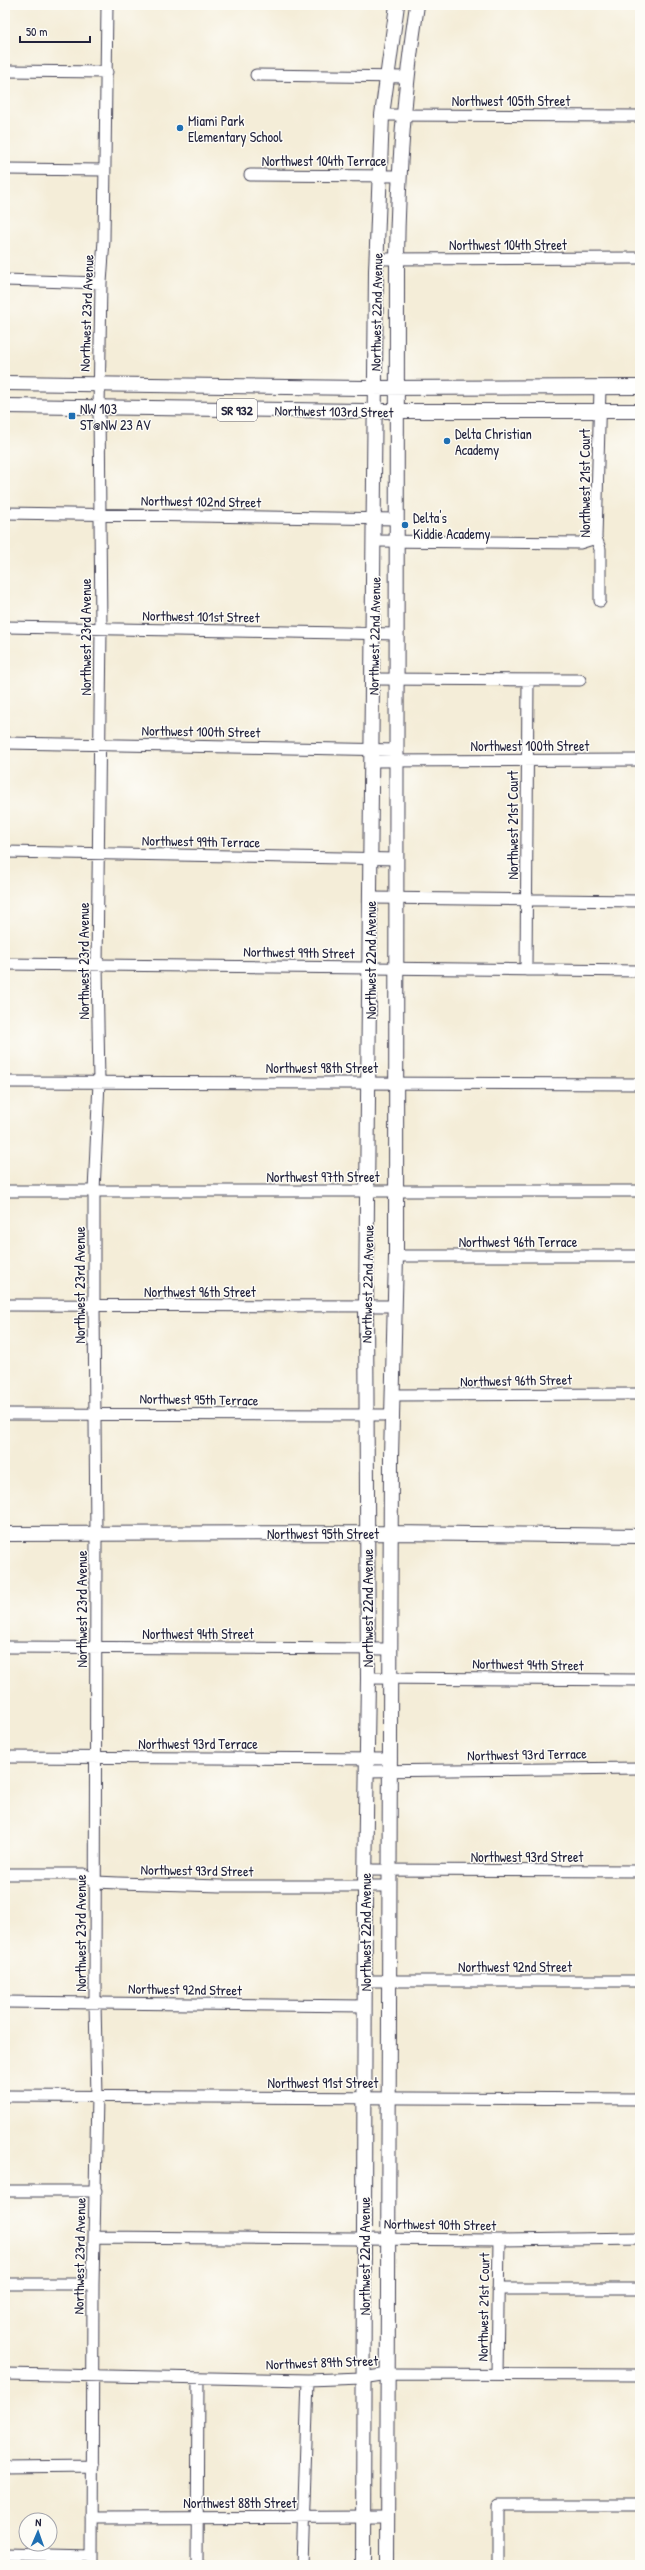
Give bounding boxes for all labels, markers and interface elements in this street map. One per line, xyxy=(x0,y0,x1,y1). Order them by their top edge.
scale bar xyxy=(20,18,90,44)
text: 50 m xyxy=(26,23,47,40)
street label: Northwest 105th Street xyxy=(452,91,570,110)
place label: Miami Park Elementary School xyxy=(188,111,283,147)
marker: Miami Park Elementary School xyxy=(175,123,185,133)
street label: Northwest 104th Terrace xyxy=(262,151,387,170)
street label: Northwest 104th Street xyxy=(449,235,567,254)
street label: Northwest 22nd Avenue xyxy=(365,252,387,371)
street label: Northwest 23rd Avenue xyxy=(74,254,98,372)
place label: NW 103 ST@NW 23 AV xyxy=(80,399,151,434)
road number: SR 932 xyxy=(217,399,257,421)
street label: Northwest 103rd Street xyxy=(274,400,394,422)
marker: NW 103 ST@NW 23 AV xyxy=(67,411,77,421)
place label: Delta Christian Academy xyxy=(455,424,532,460)
street label: Northwest 21st Court xyxy=(575,428,594,537)
marker: Delta Christian Academy xyxy=(442,436,452,446)
street label: Northwest 102nd Street xyxy=(141,490,261,512)
place label: Delta's Kiddie Academy xyxy=(413,508,491,544)
marker: Delta's Kiddie Academy xyxy=(400,520,410,530)
street label: Northwest 22nd Avenue xyxy=(363,576,385,695)
street label: Northwest 23rd Avenue xyxy=(76,578,95,696)
street label: Northwest 101st Street xyxy=(142,605,260,627)
street label: Northwest 100th Street xyxy=(141,720,261,742)
street label: Northwest 100th Street xyxy=(471,736,590,755)
street label: Northwest 21st Court xyxy=(503,770,522,879)
street label: Northwest 99th Terrace xyxy=(142,830,261,852)
street label: Northwest 22nd Avenue xyxy=(361,900,380,1019)
street label: Northwest 23rd Avenue xyxy=(74,902,93,1020)
street label: Northwest 99th Street xyxy=(243,942,355,962)
street label: Northwest 98th Street xyxy=(266,1058,378,1077)
street label: Northwest 97th Street xyxy=(266,1167,380,1186)
street label: Northwest 22nd Avenue xyxy=(356,1224,378,1343)
street label: Northwest 23rd Avenue xyxy=(70,1226,89,1344)
street label: Northwest 96th Terrace xyxy=(459,1232,578,1251)
street label: Northwest 96th Street xyxy=(144,1282,256,1301)
street label: Northwest 96th Street xyxy=(460,1370,572,1390)
street label: Northwest 95th Terrace xyxy=(139,1388,259,1410)
street label: Northwest 95th Street xyxy=(267,1524,379,1543)
street label: Northwest 22nd Avenue xyxy=(358,1548,377,1667)
street label: Northwest 23rd Avenue xyxy=(72,1550,91,1668)
street label: Northwest 94th Street xyxy=(142,1624,254,1643)
street label: Northwest 94th Street xyxy=(472,1654,584,1674)
street label: Northwest 93rd Terrace xyxy=(138,1734,258,1753)
street label: Northwest 93rd Terrace xyxy=(467,1743,587,1765)
street label: Northwest 93rd Street xyxy=(471,1847,584,1866)
street label: Northwest 93rd Street xyxy=(140,1860,254,1880)
street label: Northwest 22nd Avenue xyxy=(356,1872,375,1991)
street label: Northwest 23rd Avenue xyxy=(71,1874,90,1992)
street label: Northwest 92nd Street xyxy=(458,1957,572,1976)
street label: Northwest 92nd Street xyxy=(128,1979,242,1999)
street label: Northwest 91st Street xyxy=(268,2073,379,2092)
street label: Northwest 22nd Avenue xyxy=(355,2196,374,2315)
street label: Northwest 23rd Avenue xyxy=(68,2197,90,2315)
street label: Northwest 90th Street xyxy=(384,2214,497,2234)
street label: Northwest 21st Court xyxy=(473,2252,493,2362)
street label: Northwest 89th Street xyxy=(266,2351,379,2373)
street label: Northwest 88th Street xyxy=(183,2493,297,2512)
north arrow xyxy=(18,2512,58,2552)
text: N xyxy=(35,2515,42,2529)

